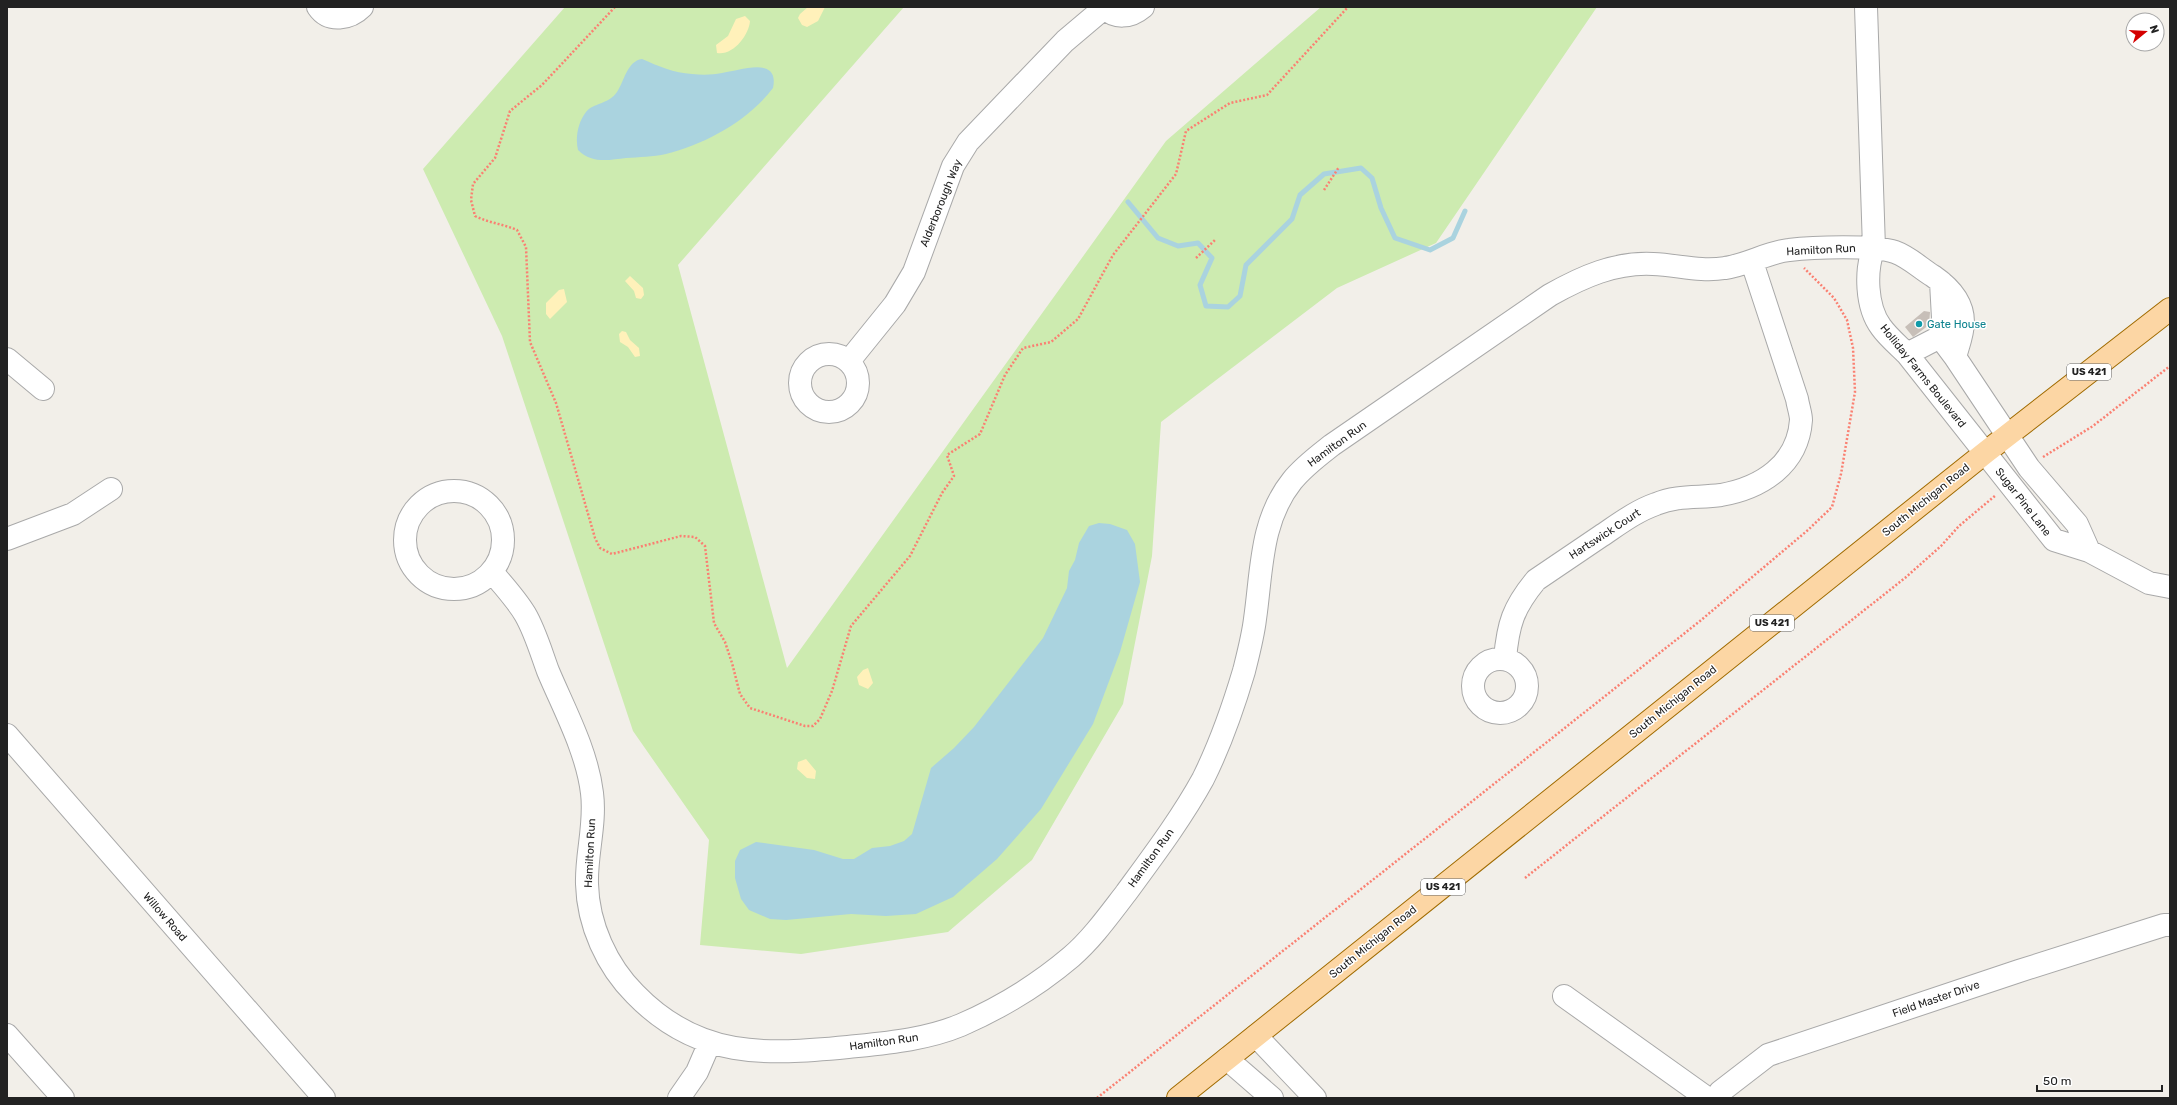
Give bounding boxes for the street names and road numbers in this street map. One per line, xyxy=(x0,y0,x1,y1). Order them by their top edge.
street label: Alderborough Way xyxy=(918,157,964,249)
street label: Hamilton Run xyxy=(1786,242,1856,258)
street label: Holliday Farms Boulevard xyxy=(1877,322,1969,430)
road number: US 421 xyxy=(2067,364,2111,380)
street label: Hamilton Run xyxy=(1305,418,1369,470)
street label: South Michigan Road xyxy=(1880,461,1972,539)
street label: Sugar Pine Lane xyxy=(1992,465,2054,539)
street label: Hartswick Court xyxy=(1567,506,1644,562)
road number: US 421 xyxy=(1750,615,1794,631)
street label: South Michigan Road xyxy=(1627,663,1719,741)
street label: Hamilton Run xyxy=(582,818,598,888)
street label: Hamilton Run xyxy=(1125,826,1177,890)
road number: US 421 xyxy=(1421,879,1465,895)
street label: Willow Road xyxy=(140,890,190,944)
street label: South Michigan Road xyxy=(1327,903,1419,981)
street label: Field Master Drive xyxy=(1891,978,1981,1020)
street label: Hamilton Run xyxy=(849,1031,919,1053)

